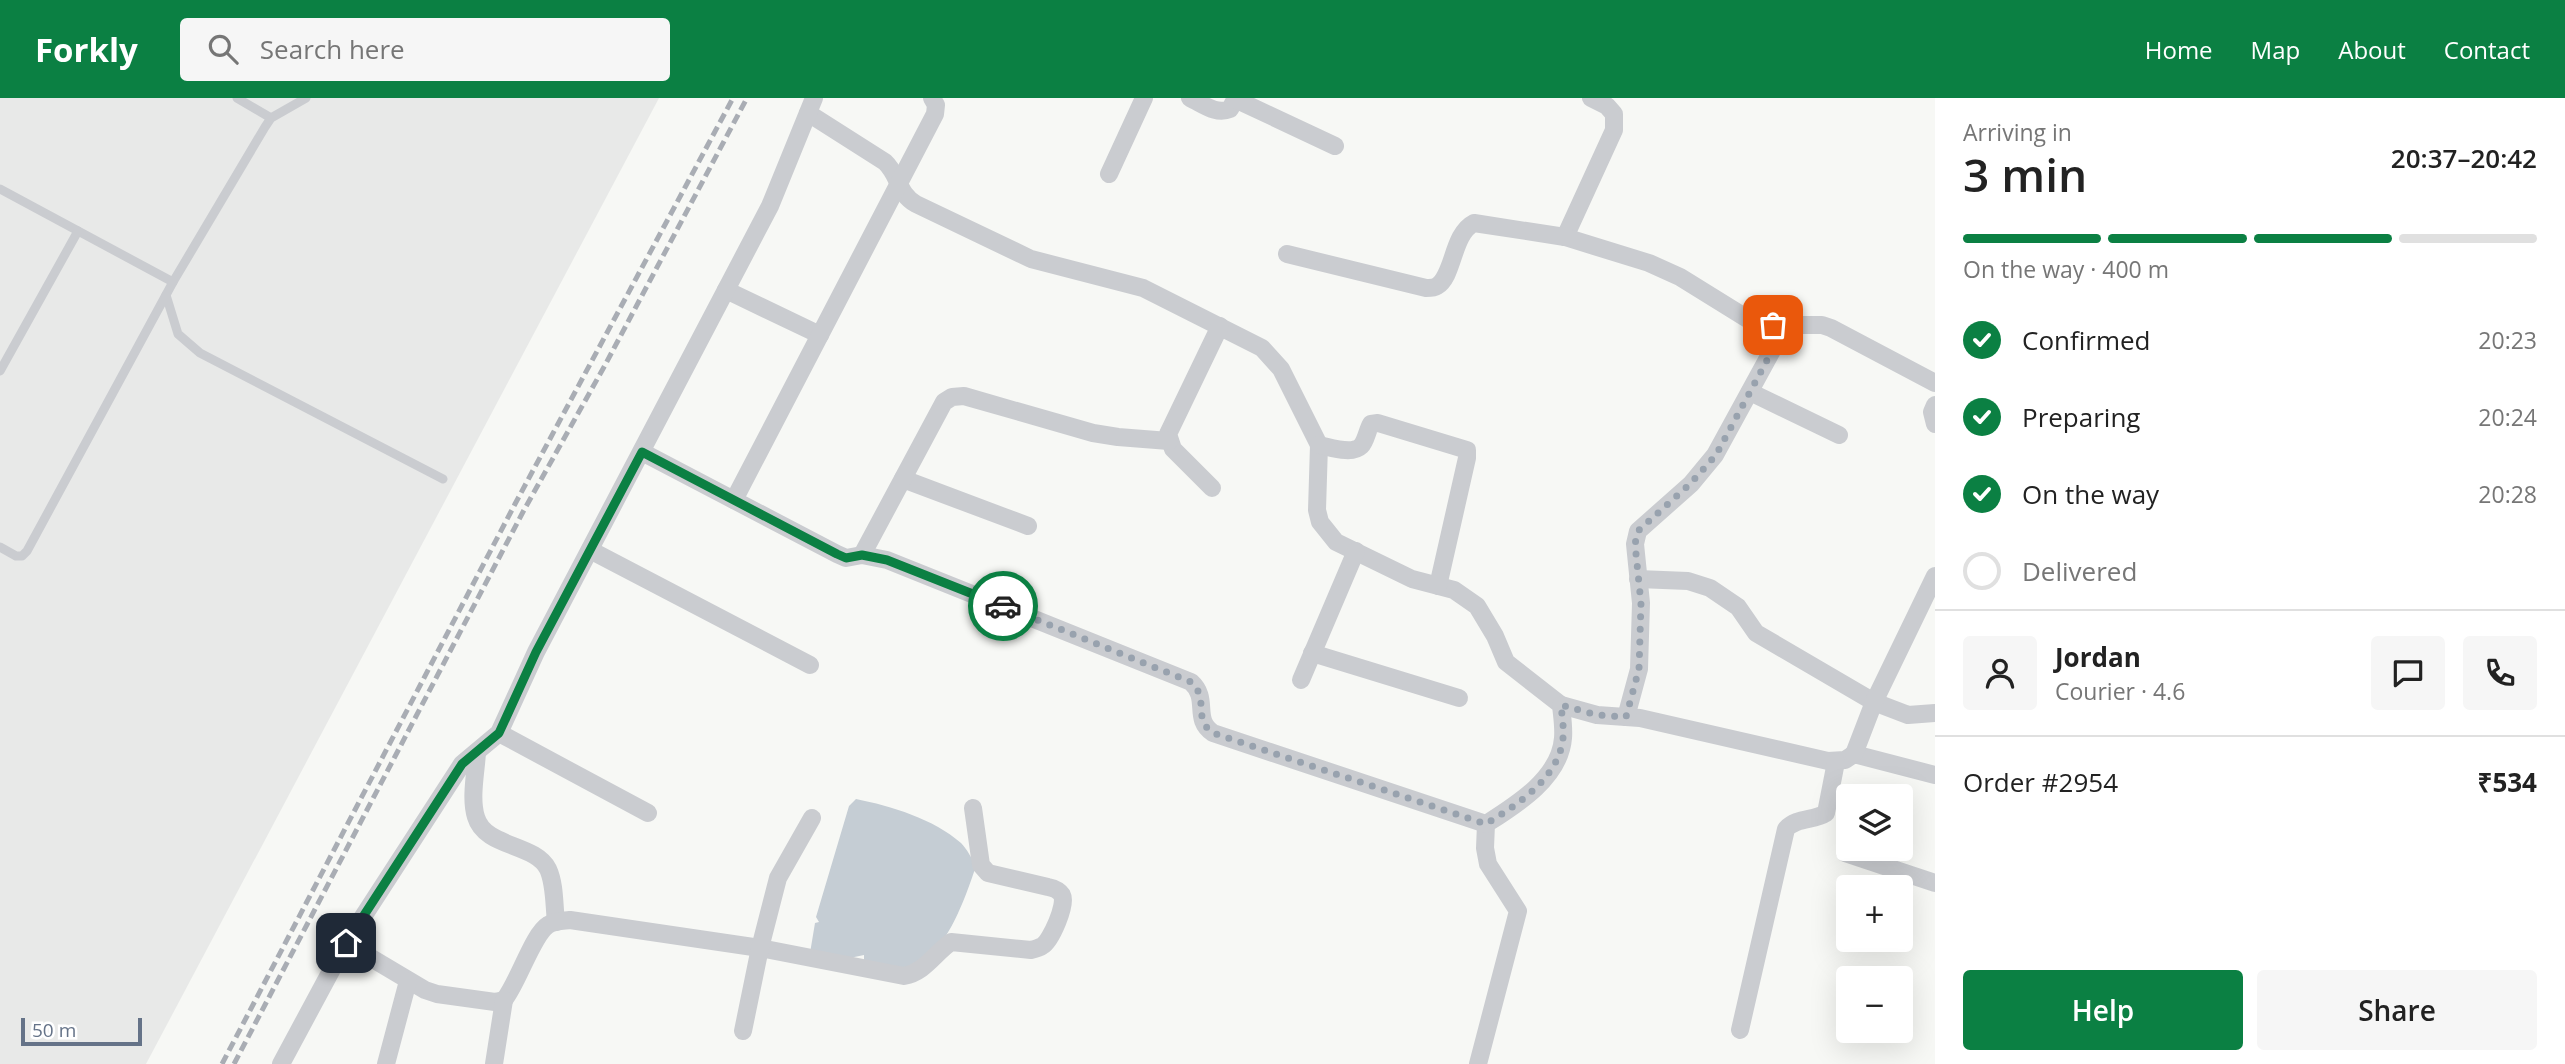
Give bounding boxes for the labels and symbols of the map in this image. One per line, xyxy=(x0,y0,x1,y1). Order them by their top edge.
pin xyxy=(1743,295,1803,355)
courier xyxy=(968,571,1038,641)
pin xyxy=(316,913,376,973)
scale bar xyxy=(21,1015,142,1047)

